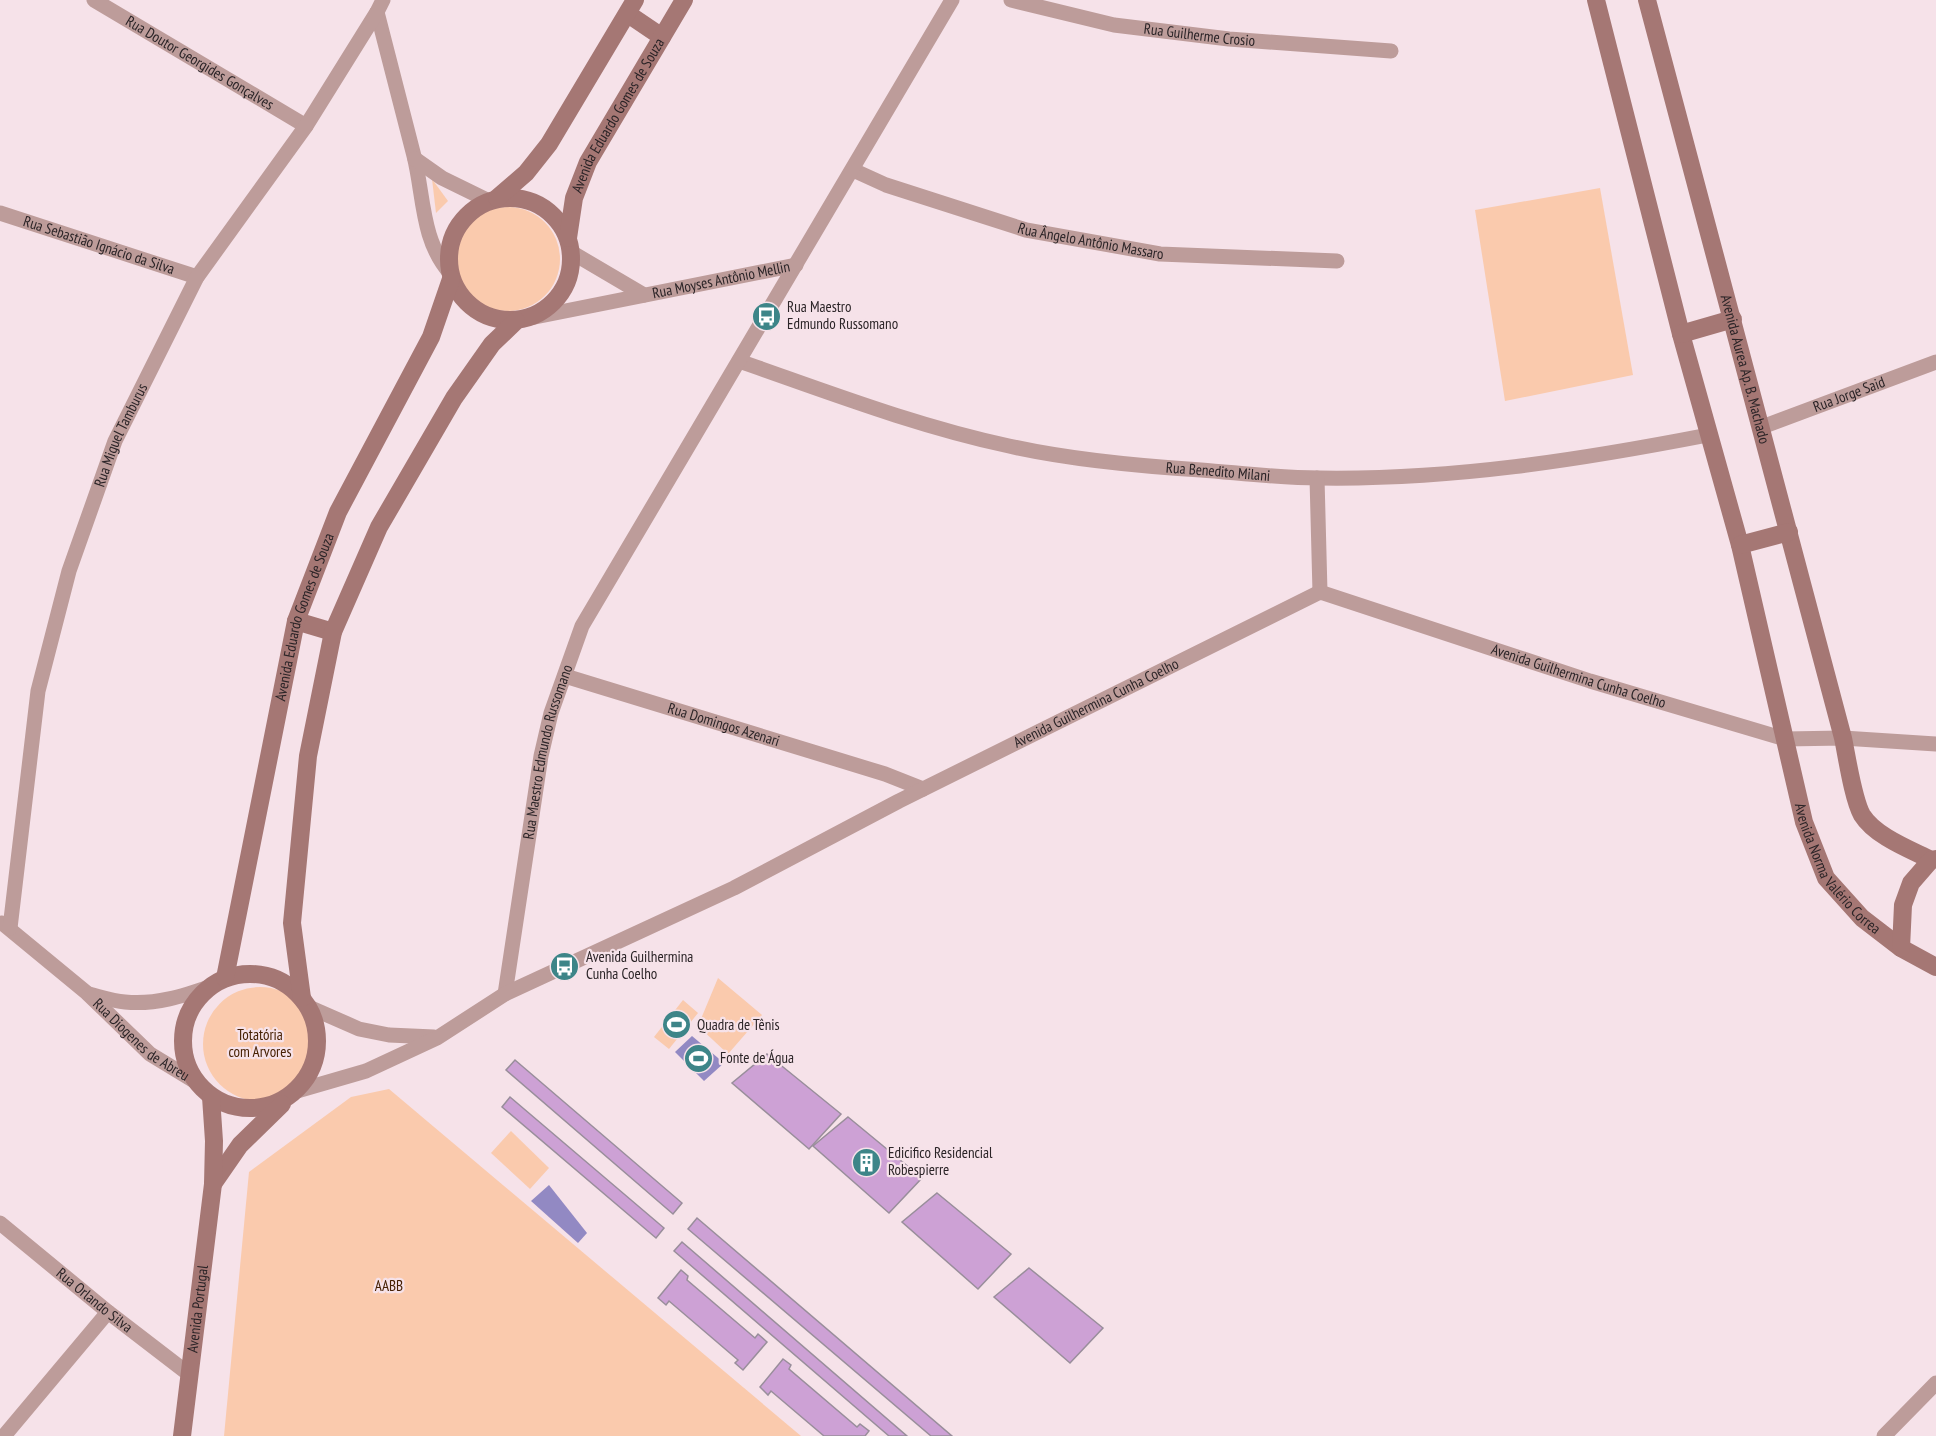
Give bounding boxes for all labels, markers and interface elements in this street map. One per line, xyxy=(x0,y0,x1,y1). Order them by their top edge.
street label: Rua Doutor Georgides Gonçalves xyxy=(123,11,277,114)
street label: Rua Guilherme Crosio xyxy=(1143,19,1256,50)
street label: Avenida Eduardo Gomes de Souza xyxy=(567,34,668,196)
street label: Rua Sebastião Ignácio da Silva xyxy=(21,211,177,278)
street label: Rua Ângelo Antônio Massaro xyxy=(1015,218,1164,263)
street label: Rua Moyses Antônio Mellin xyxy=(651,256,792,302)
street label: Avenida Aurea Ap. B. Machado xyxy=(1717,292,1774,446)
place label: Rua Maestro Edmundo Russomano xyxy=(787,297,898,333)
bus stop icon: Rua Maestro Edmundo Russomano xyxy=(750,300,782,332)
street label: Rua Jorge Said xyxy=(1810,372,1888,416)
street label: Rua Miguel Tamburus xyxy=(90,380,151,489)
street label: Rua Benedito Milani xyxy=(1165,458,1271,485)
street label: Avenida Eduardo Gomes de Souza xyxy=(270,530,338,703)
street label: Avenida Guilhermina Cunha Coelho xyxy=(1489,639,1668,712)
street label: Avenida Guilhermina Cunha Coelho xyxy=(1010,654,1182,752)
street label: Rua Maestro Edmundo Russomano xyxy=(519,662,576,841)
street label: Rua Domingos Azenari xyxy=(666,698,782,750)
street label: Avenida Norma Valério Correa xyxy=(1791,801,1885,938)
place label: Avenida Guilhermina Cunha Coelho xyxy=(586,947,693,983)
bus stop icon: Avenida Guilhermina Cunha Coelho xyxy=(549,950,581,982)
street label: Rua Diogenes de Abreu xyxy=(89,994,193,1085)
sports icon: Quadra de Tênis xyxy=(660,1009,692,1041)
place label: Quadra de Tênis xyxy=(697,1015,780,1034)
park label: Totatória com Arvores xyxy=(229,1025,292,1061)
sports icon: Fonte de Água xyxy=(683,1042,715,1074)
place label: Fonte de Água xyxy=(720,1048,794,1067)
place label: Edicifico Residencial Robespierre xyxy=(888,1143,993,1179)
building icon: Edicifico Residencial Robespierre xyxy=(851,1146,883,1178)
street label: Rua Orlando Silva xyxy=(53,1263,137,1336)
street label: Avenida Portugal xyxy=(182,1263,212,1354)
park label: AABB xyxy=(375,1276,403,1295)

